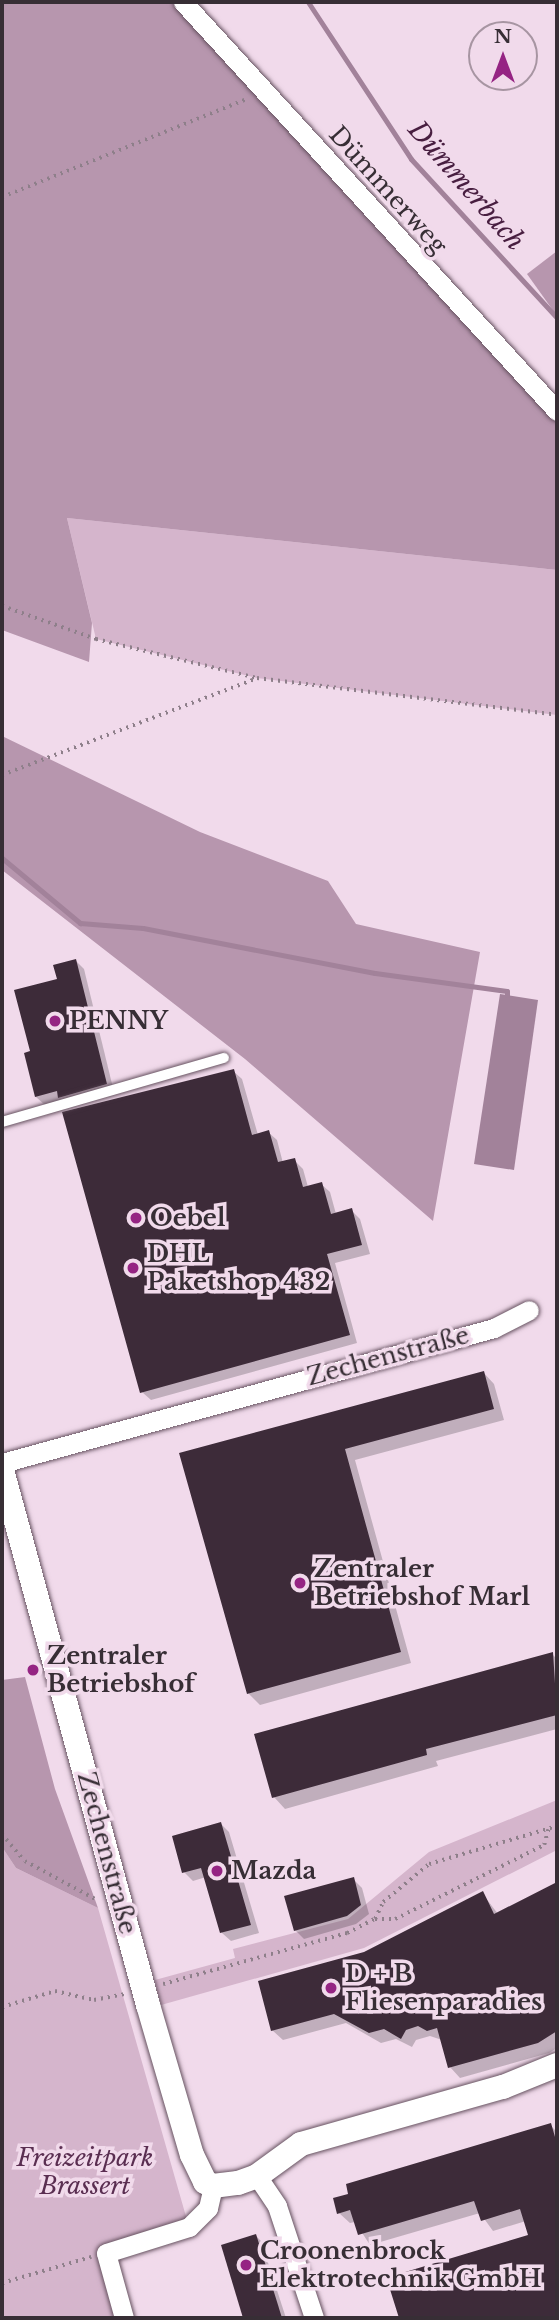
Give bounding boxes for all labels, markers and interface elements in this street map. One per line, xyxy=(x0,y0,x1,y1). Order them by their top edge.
north arrow xyxy=(468,21,538,91)
text: N xyxy=(494,25,512,48)
water label: Dümmerbach xyxy=(401,115,531,257)
street label: Dümmerweg xyxy=(323,120,453,260)
place label: PENNY xyxy=(69,1007,168,1035)
marker: PENNY xyxy=(47,1013,63,1029)
place label: Oebel xyxy=(150,1204,225,1232)
marker: Oebel xyxy=(128,1210,144,1226)
place label: DHL Paketshop 432 xyxy=(147,1240,330,1296)
marker: DHL Paketshop 432 xyxy=(125,1260,141,1276)
street label: Zechenstraße xyxy=(304,1321,472,1391)
place label: Zentraler Betriebshof Marl xyxy=(314,1555,530,1611)
marker: Zentraler Betriebshof Marl xyxy=(292,1575,308,1591)
place label: Zentraler Betriebshof xyxy=(47,1642,195,1698)
marker: Zentraler Betriebshof xyxy=(25,1662,41,1678)
street label: Zechenstraße xyxy=(72,1769,142,1937)
place label: Mazda xyxy=(231,1857,316,1885)
marker: Mazda xyxy=(209,1863,225,1879)
place label: D + B Fliesenparadies xyxy=(345,1960,542,2016)
marker: D + B Fliesenparadies xyxy=(323,1980,339,1996)
park label: Freizeitpark Brassert xyxy=(17,2144,153,2200)
place label: Croonenbrock Elektrotechnik GmbH xyxy=(260,2237,542,2293)
marker: Croonenbrock Elektrotechnik GmbH xyxy=(238,2257,254,2273)

